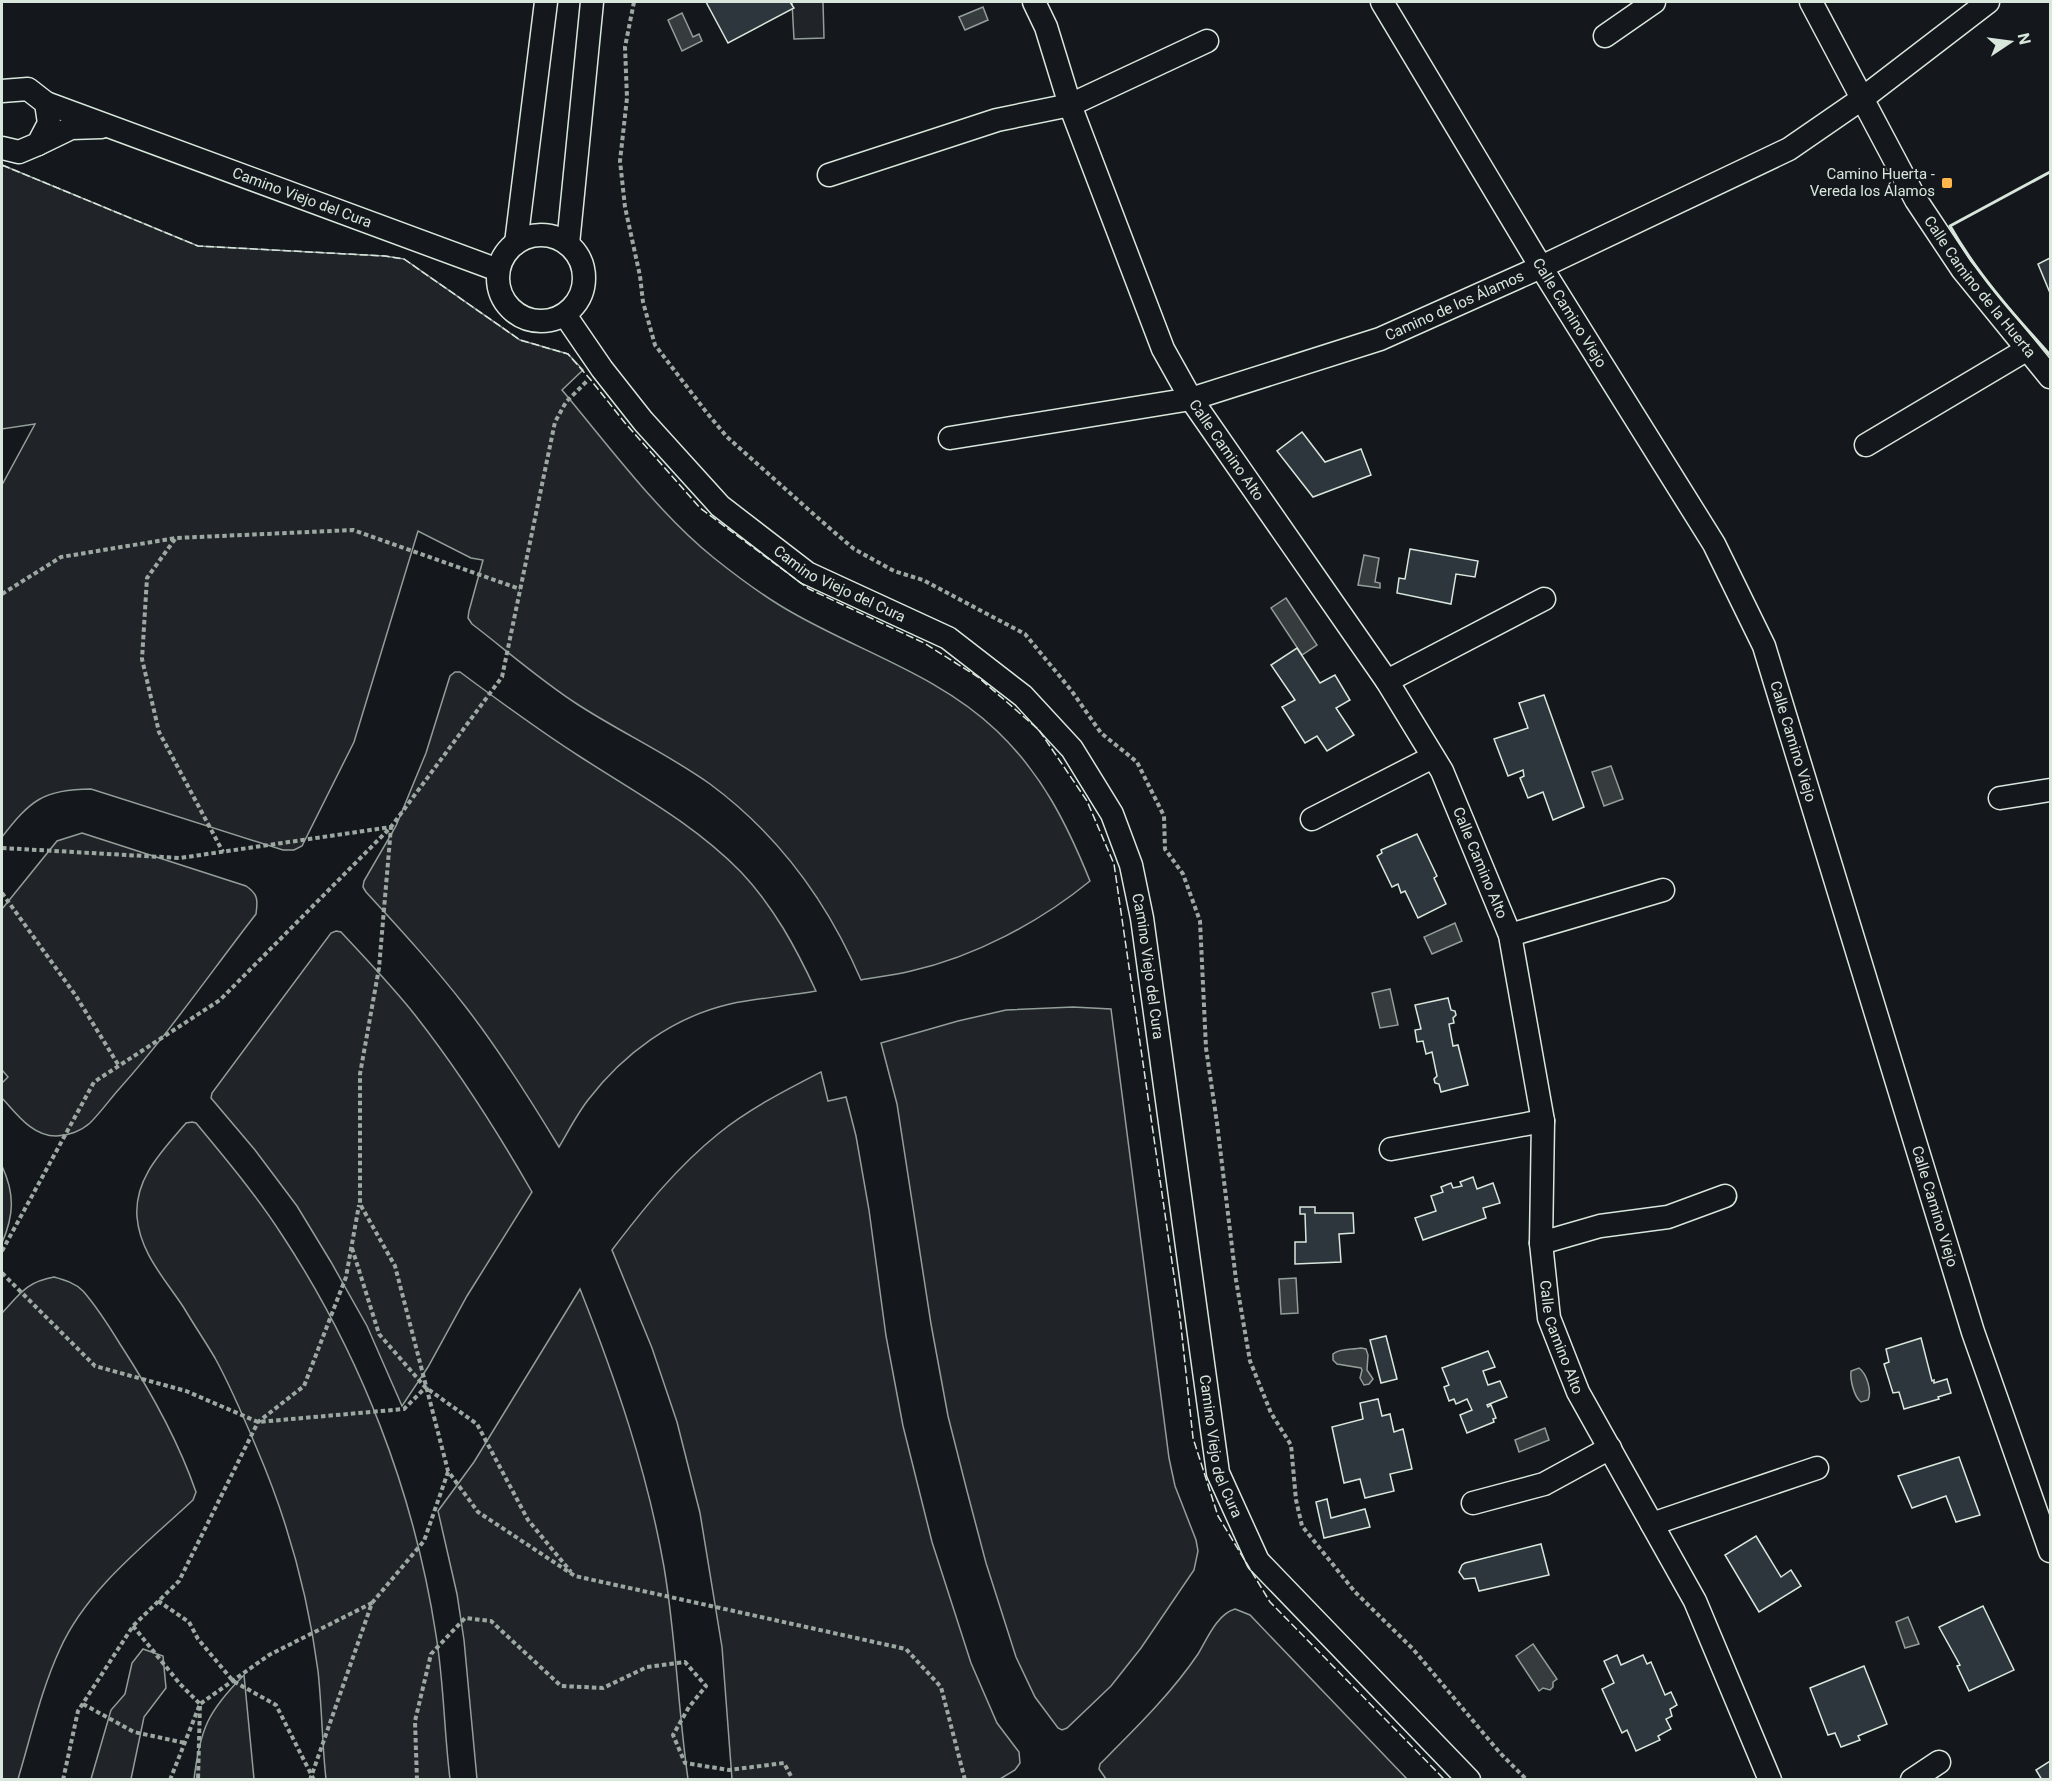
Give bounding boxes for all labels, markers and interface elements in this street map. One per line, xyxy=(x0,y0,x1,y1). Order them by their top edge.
north arrow xyxy=(1980,12,2040,72)
text: N xyxy=(2014,31,2035,46)
street label: Camino Viejo del Cura xyxy=(230,164,374,232)
place label: Camino Huerta - Vereda los Álamos xyxy=(1810,165,1935,200)
marker: Camino Huerta - Vereda los Álamos xyxy=(1940,176,1954,190)
street label: Calle Camino de la Huerta xyxy=(1920,213,2040,361)
street label: Calle Camino Viejo xyxy=(1529,255,1610,371)
street label: Camino de los Álamos xyxy=(1382,267,1527,345)
street label: Calle Camino Alto xyxy=(1185,396,1268,504)
street label: Camino Viejo del Cura xyxy=(770,542,908,626)
street label: Calle Camino Viejo xyxy=(1766,679,1820,804)
street label: Calle Camino Alto xyxy=(1449,804,1511,921)
street label: Camino Viejo del Cura xyxy=(1128,892,1168,1040)
street label: Calle Camino Viejo xyxy=(1908,1144,1962,1269)
street label: Calle Camino Alto xyxy=(1536,1279,1587,1397)
street label: Camino Viejo del Cura xyxy=(1196,1374,1246,1521)

